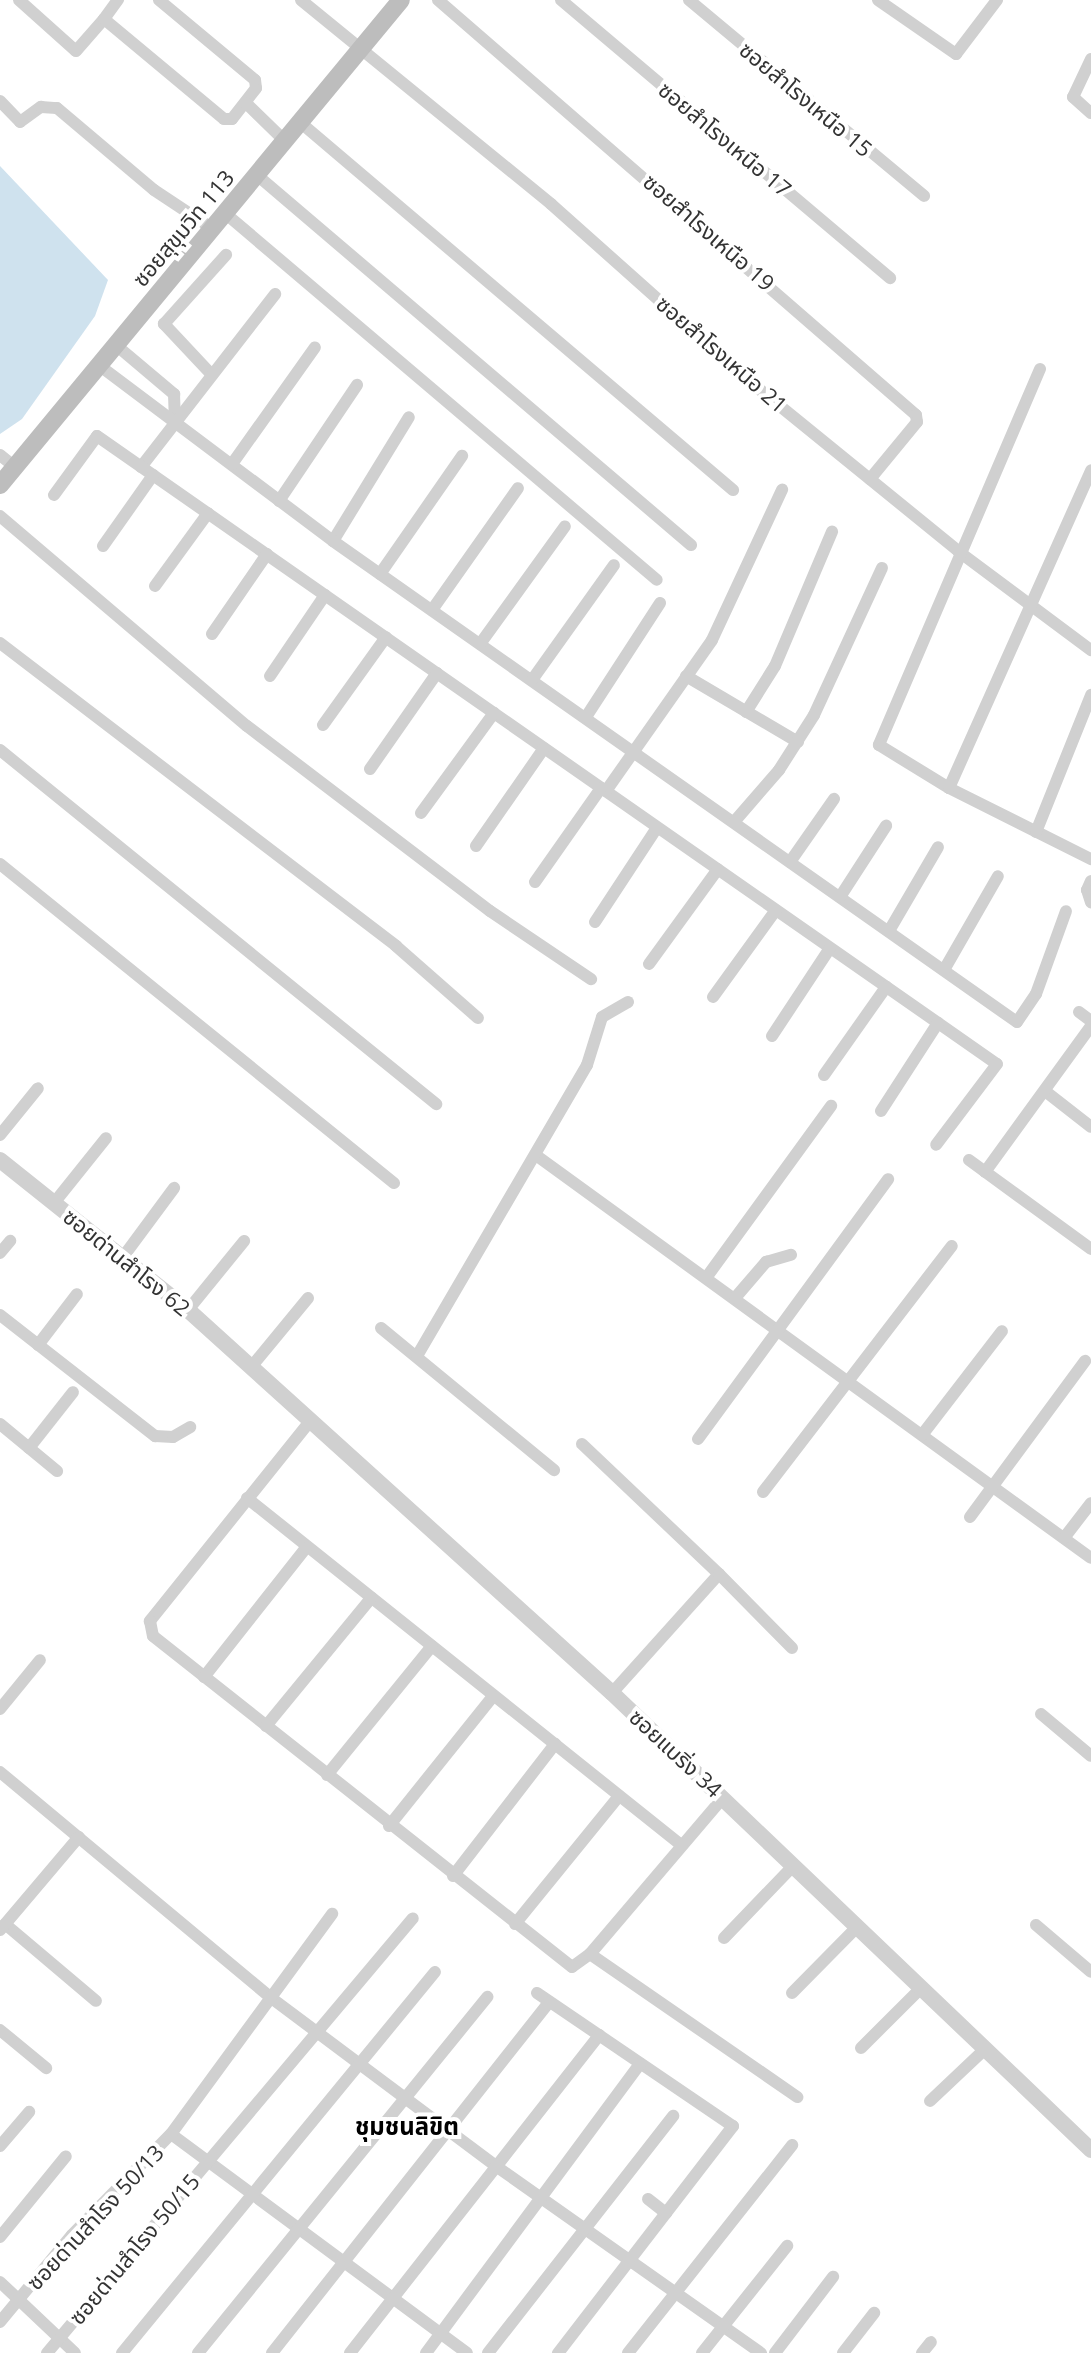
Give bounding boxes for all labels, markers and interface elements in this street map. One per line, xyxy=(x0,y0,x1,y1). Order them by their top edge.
street label: ซอยสำโรงเหนือ 15 xyxy=(734,36,878,162)
street label: ซอยสำโรงเหนือ 17 xyxy=(653,76,797,202)
street label: ซอยสุขุมวิท 113 xyxy=(127,164,239,292)
street label: ซอยสำโรงเหนือ 19 xyxy=(638,168,780,296)
street label: ซอยสำโรงเหนือ 21 xyxy=(651,290,793,418)
street label: ซอยด่านสำโรง 62 xyxy=(58,1203,196,1321)
street label: ซอยแบริ่ง 34 xyxy=(624,1703,728,1803)
district label: ชุมชนลิขิต xyxy=(355,2112,459,2140)
street label: ซอยด่านสำโรง 50/13 xyxy=(21,2139,169,2295)
street label: ซอยด่านสำโรง 50/15 xyxy=(63,2168,205,2330)

